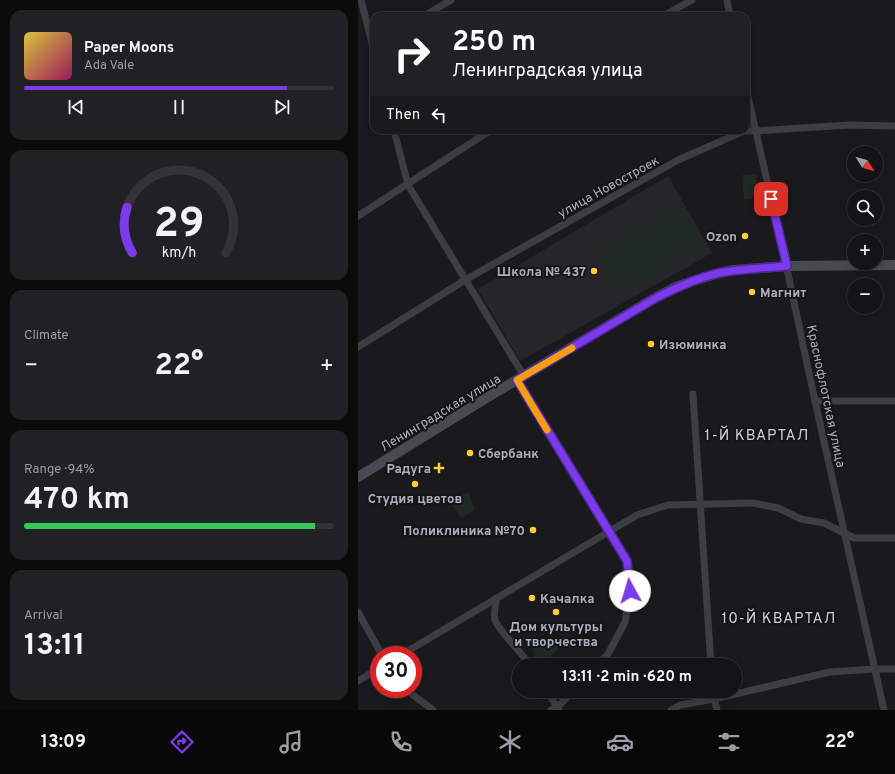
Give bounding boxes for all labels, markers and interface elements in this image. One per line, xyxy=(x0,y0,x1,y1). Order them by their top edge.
text: 250 m xyxy=(452,25,536,61)
icon: right xyxy=(386,28,438,80)
text: Paper Moons xyxy=(84,39,174,58)
text: Ada Vale xyxy=(84,58,134,74)
text: Ленинградская улица xyxy=(452,60,643,83)
icon: previous xyxy=(65,96,87,118)
icon: pause xyxy=(168,96,190,118)
icon: next xyxy=(271,96,293,118)
icon: left xyxy=(428,104,450,126)
text: Then xyxy=(386,106,420,125)
north arrow xyxy=(847,146,883,182)
map controls xyxy=(847,146,883,314)
street label: улица Новостроек xyxy=(555,153,662,222)
pin xyxy=(754,182,788,216)
icon: arrive xyxy=(760,188,782,210)
button: search xyxy=(847,190,883,226)
text: 29 xyxy=(154,199,205,252)
place label: Ozon xyxy=(706,230,737,246)
marker: Ozon xyxy=(740,231,750,241)
button: + xyxy=(847,234,883,270)
text: km/h xyxy=(162,244,196,262)
place label: Школа № 437 xyxy=(497,265,586,281)
marker: Школа № 437 xyxy=(589,266,599,276)
button: − xyxy=(847,278,883,314)
place label: Магнит xyxy=(760,286,806,302)
marker: Магнит xyxy=(747,287,757,297)
street label: Краснофлотская улица xyxy=(802,324,848,469)
text: Climate xyxy=(24,328,69,344)
place label: Изюминка xyxy=(659,338,726,354)
marker: Изюминка xyxy=(646,339,656,349)
text: 22° xyxy=(154,348,204,385)
text: − xyxy=(24,353,38,380)
text: + xyxy=(320,353,334,380)
street label: Ленинградская улица xyxy=(378,371,504,456)
district label: 1-Й КВАРТАЛ xyxy=(705,425,809,446)
place label: Сбербанк xyxy=(478,447,539,463)
marker: Сбербанк xyxy=(465,448,475,458)
text: Range · 94% xyxy=(24,462,95,478)
place label: Радуга xyxy=(386,462,431,478)
marker: Радуга xyxy=(434,463,444,473)
marker: Студия цветов xyxy=(410,479,420,489)
text: 470 km xyxy=(24,482,130,519)
place label: Студия цветов xyxy=(368,492,462,508)
place label: Поликлиника №70 xyxy=(403,524,525,540)
marker: Поликлиника №70 xyxy=(528,525,538,535)
position arrow xyxy=(609,570,651,612)
place label: Качалка xyxy=(540,592,595,608)
marker: Качалка xyxy=(527,593,537,603)
marker: Дом культуры и творчества xyxy=(551,607,561,617)
text: Arrival xyxy=(24,608,63,624)
district label: 10-Й КВАРТАЛ xyxy=(722,608,836,629)
place label: Дом культуры и творчества xyxy=(509,620,603,651)
text: 13:11 xyxy=(24,628,85,665)
speed limit sign: 30 xyxy=(370,646,422,698)
text: 13:11 · 2 min · 620 m xyxy=(562,668,692,687)
icon: directions xyxy=(168,728,196,756)
icon: music xyxy=(277,728,305,756)
icon: phone xyxy=(387,728,415,756)
icon: climate xyxy=(496,728,524,756)
icon: car xyxy=(606,728,634,756)
icon: filters xyxy=(715,728,743,756)
text: 13:09 xyxy=(41,731,86,754)
text: 22° xyxy=(825,731,854,754)

